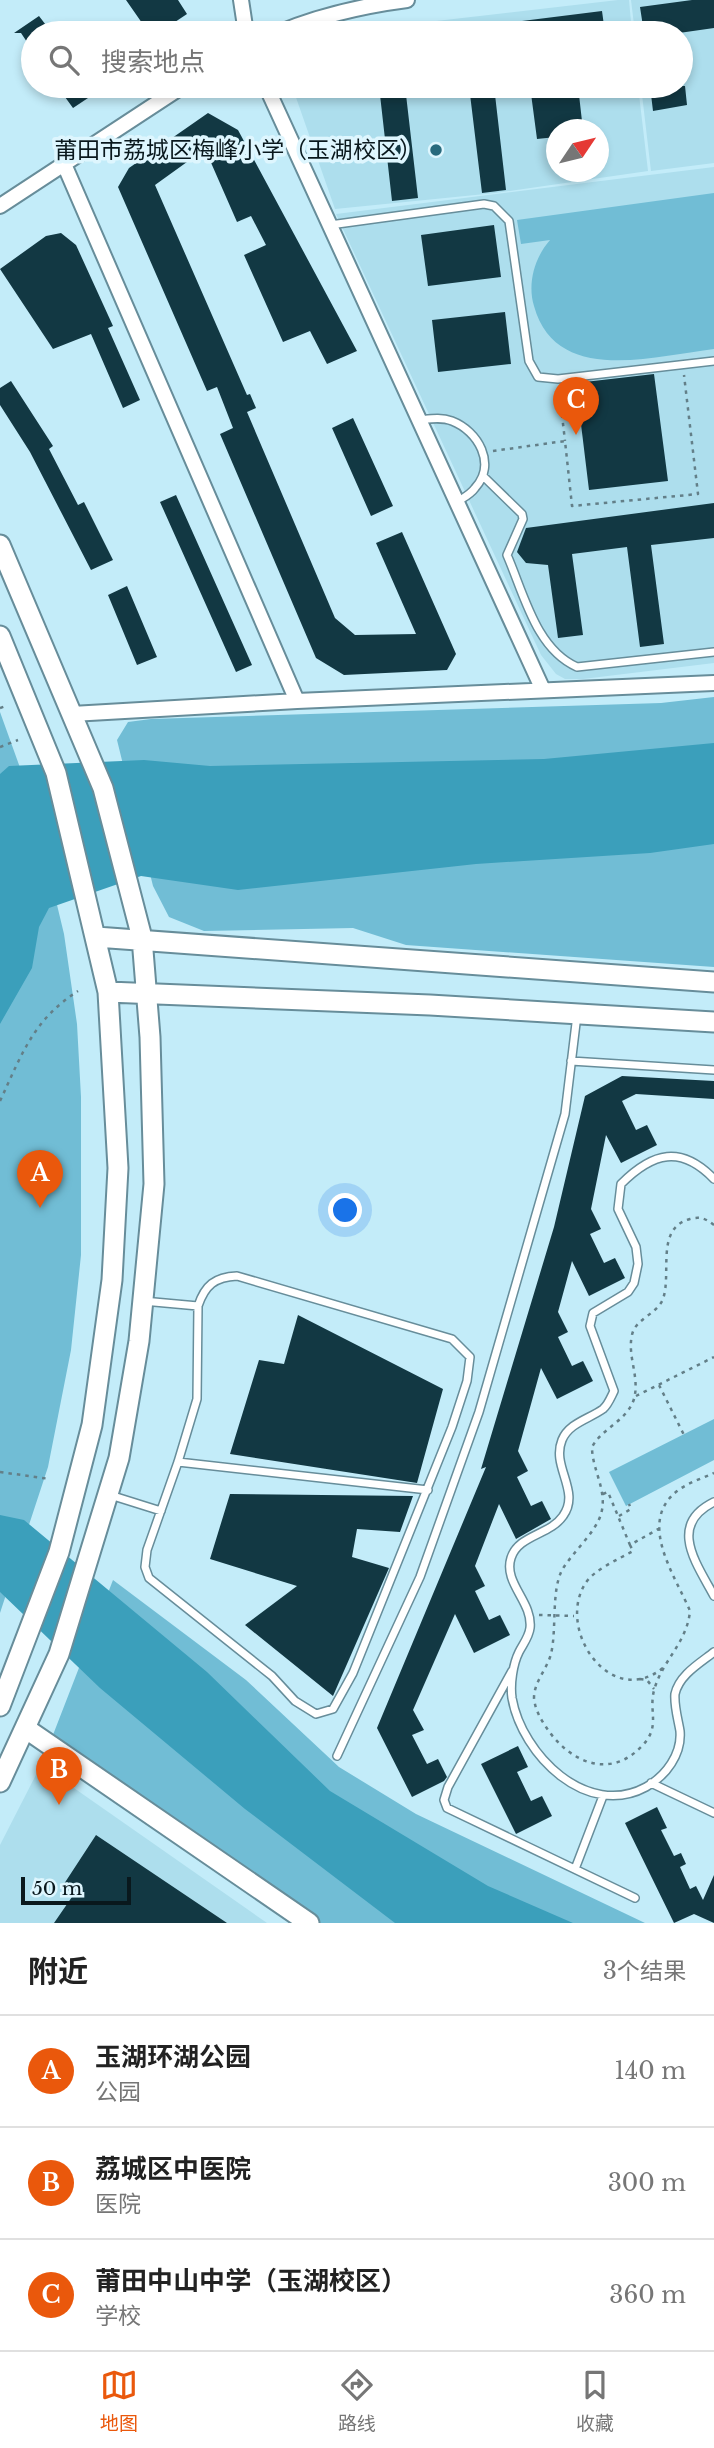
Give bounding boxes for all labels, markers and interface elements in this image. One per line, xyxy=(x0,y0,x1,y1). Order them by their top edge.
search box xyxy=(21,21,693,98)
icon: search xyxy=(45,41,83,79)
text: 搜索地点 xyxy=(101,46,205,78)
north arrow xyxy=(546,119,609,182)
place label: 莆田市荔城区梅峰小学（玉湖校区） xyxy=(54,136,422,164)
marker: 莆田市荔城区梅峰小学（玉湖校区） xyxy=(428,142,444,158)
pin: C xyxy=(553,377,599,435)
pin: A xyxy=(17,1150,63,1208)
your location xyxy=(328,1193,362,1227)
pin: B xyxy=(36,1747,82,1805)
scale bar xyxy=(21,1874,131,1906)
text: 50 m xyxy=(32,1877,82,1900)
text: 附近 xyxy=(28,1953,88,1990)
text: 3个结果 xyxy=(603,1957,686,1985)
text: 玉湖环湖公园 xyxy=(95,2041,251,2073)
text: A xyxy=(42,2057,60,2085)
text: 140 m xyxy=(615,2057,686,2085)
text: 公园 xyxy=(95,2078,141,2106)
text: 荔城区中医院 xyxy=(95,2153,251,2185)
text: B xyxy=(42,2169,60,2197)
text: 300 m xyxy=(608,2169,686,2197)
text: 医院 xyxy=(95,2190,141,2218)
text: 莆田中山中学（玉湖校区） xyxy=(95,2265,407,2297)
text: C xyxy=(42,2281,60,2309)
text: 360 m xyxy=(609,2281,686,2309)
text: 学校 xyxy=(95,2302,141,2330)
tab: 地图 xyxy=(100,2366,138,2435)
tab: 路线 xyxy=(338,2366,376,2435)
tab: 收藏 xyxy=(576,2366,614,2435)

